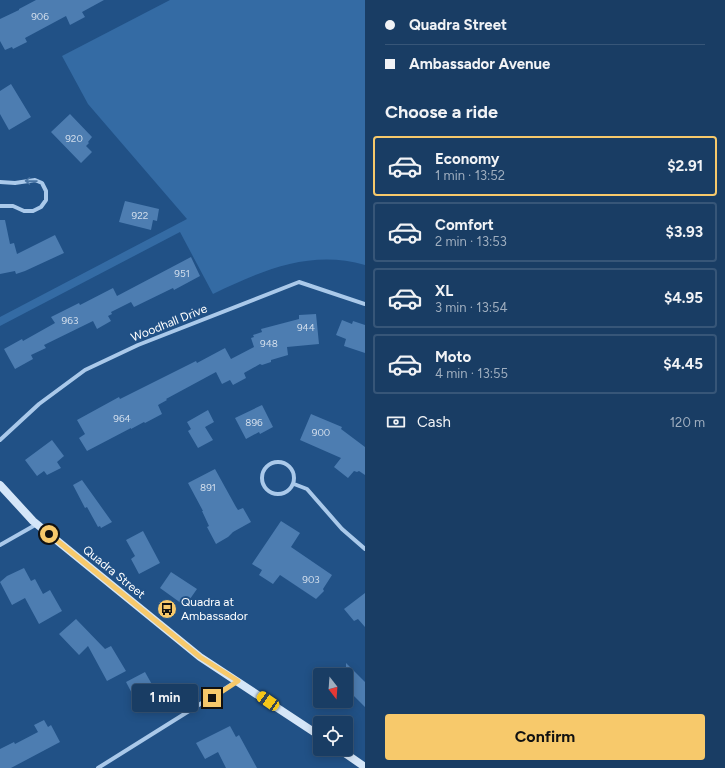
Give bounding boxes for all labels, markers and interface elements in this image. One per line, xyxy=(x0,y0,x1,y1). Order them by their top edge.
house number: 906 xyxy=(31,10,49,23)
text: Quadra Street xyxy=(409,16,507,34)
text: Ambassador Avenue xyxy=(409,55,550,73)
text: Choose a ride xyxy=(385,101,498,123)
house number: 920 xyxy=(65,132,83,145)
icon: car xyxy=(387,148,423,184)
text: Economy xyxy=(435,150,500,168)
text: $2.91 xyxy=(667,157,703,175)
text: 1 min · 13:52 xyxy=(435,168,505,183)
one-way arrow xyxy=(25,177,38,185)
house number: 922 xyxy=(132,209,148,222)
icon: car xyxy=(387,214,423,250)
text: Comfort xyxy=(435,216,494,234)
text: $3.93 xyxy=(666,223,703,241)
text: 2 min · 13:53 xyxy=(435,234,507,249)
house number: 951 xyxy=(174,267,190,280)
icon: car xyxy=(387,280,423,316)
text: XL xyxy=(435,282,453,300)
text: $4.95 xyxy=(664,289,703,307)
text: 3 min · 13:54 xyxy=(435,300,508,315)
street label: Woodhall Drive xyxy=(129,301,209,345)
house number: 963 xyxy=(62,314,78,327)
house number: 944 xyxy=(297,321,315,334)
house number: 948 xyxy=(260,337,278,350)
icon: car xyxy=(387,346,423,382)
text: Moto xyxy=(435,348,471,366)
text: $4.45 xyxy=(663,355,703,373)
text: 4 min · 13:55 xyxy=(435,366,508,381)
icon: cash xyxy=(385,411,407,433)
house number: 964 xyxy=(113,412,131,425)
text: Cash xyxy=(417,413,451,431)
text: 120 m xyxy=(670,415,705,430)
house number: 896 xyxy=(245,416,263,429)
house number: 900 xyxy=(312,426,330,439)
house number: 891 xyxy=(200,481,216,494)
route start xyxy=(40,525,58,543)
street label: Quadra Street xyxy=(80,543,148,602)
house number: 903 xyxy=(302,573,320,586)
place label: Quadra at Ambassador xyxy=(181,595,248,623)
bus stop icon: Quadra at Ambassador xyxy=(156,598,178,620)
north arrow xyxy=(313,668,353,708)
map controls xyxy=(313,668,353,756)
callout: 1 min xyxy=(132,684,198,712)
route end xyxy=(203,689,221,707)
car xyxy=(255,689,281,713)
text: 1 min xyxy=(150,690,180,705)
button: Confirm xyxy=(385,714,705,760)
button: locate xyxy=(313,716,353,756)

